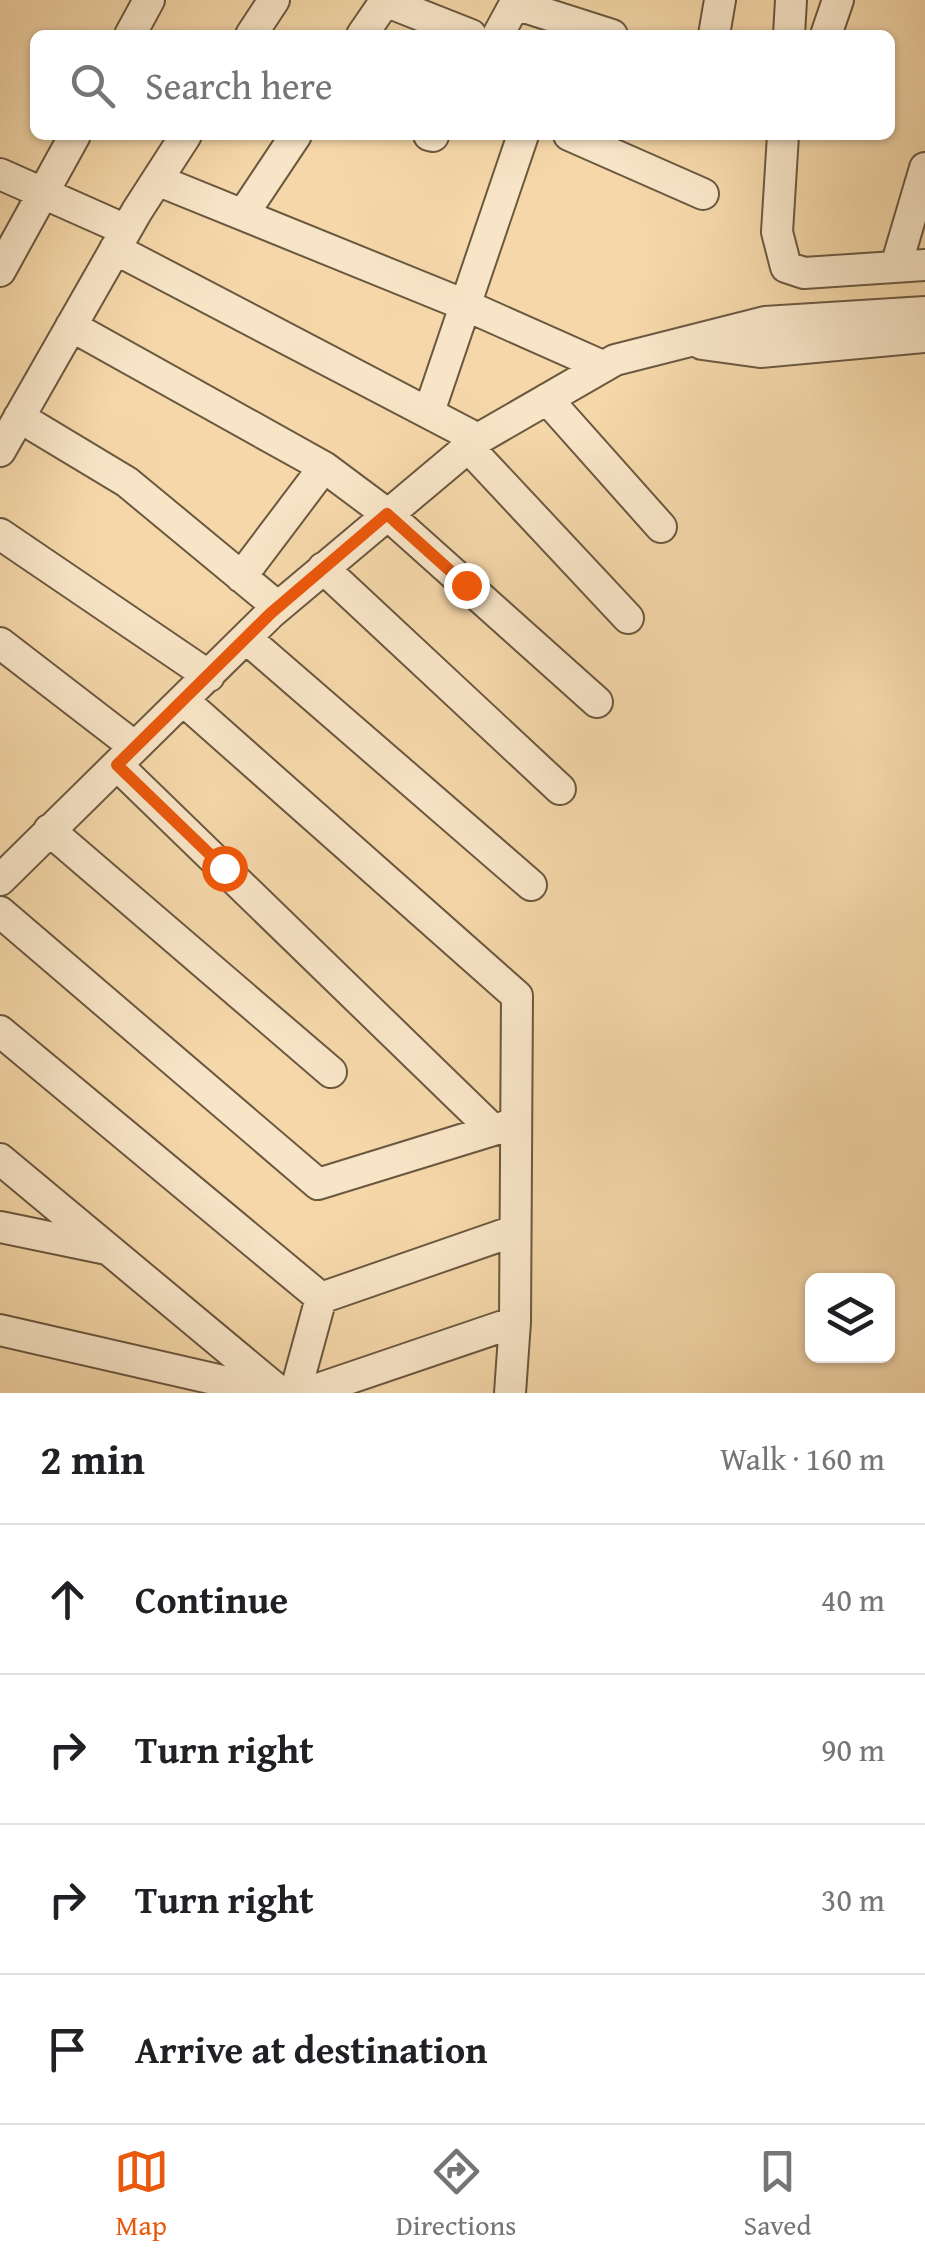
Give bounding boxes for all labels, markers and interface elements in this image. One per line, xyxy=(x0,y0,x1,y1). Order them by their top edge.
search box xyxy=(30,30,895,140)
text: Search here xyxy=(145,57,333,113)
icon: search xyxy=(65,58,120,113)
route end xyxy=(444,563,490,609)
route start xyxy=(202,846,248,892)
map controls xyxy=(805,1273,895,1363)
button: layers xyxy=(805,1273,895,1363)
text: 2 min xyxy=(40,1428,145,1489)
text: Walk · 160 m xyxy=(720,1435,885,1482)
text: Continue xyxy=(135,1571,288,1627)
icon: ahead xyxy=(40,1572,95,1627)
text: 40 m xyxy=(821,1576,885,1623)
text: Turn right xyxy=(135,1721,314,1777)
icon: right xyxy=(40,1722,95,1777)
text: 90 m xyxy=(821,1726,885,1773)
text: Turn right xyxy=(135,1871,314,1927)
icon: right xyxy=(40,1872,95,1927)
text: 30 m xyxy=(821,1876,885,1923)
text: Arrive at destination xyxy=(135,2021,488,2077)
icon: arrive xyxy=(40,2022,95,2077)
tab: Map xyxy=(114,2144,169,2245)
tab: Directions xyxy=(396,2144,516,2245)
tab: Saved xyxy=(744,2144,811,2245)

